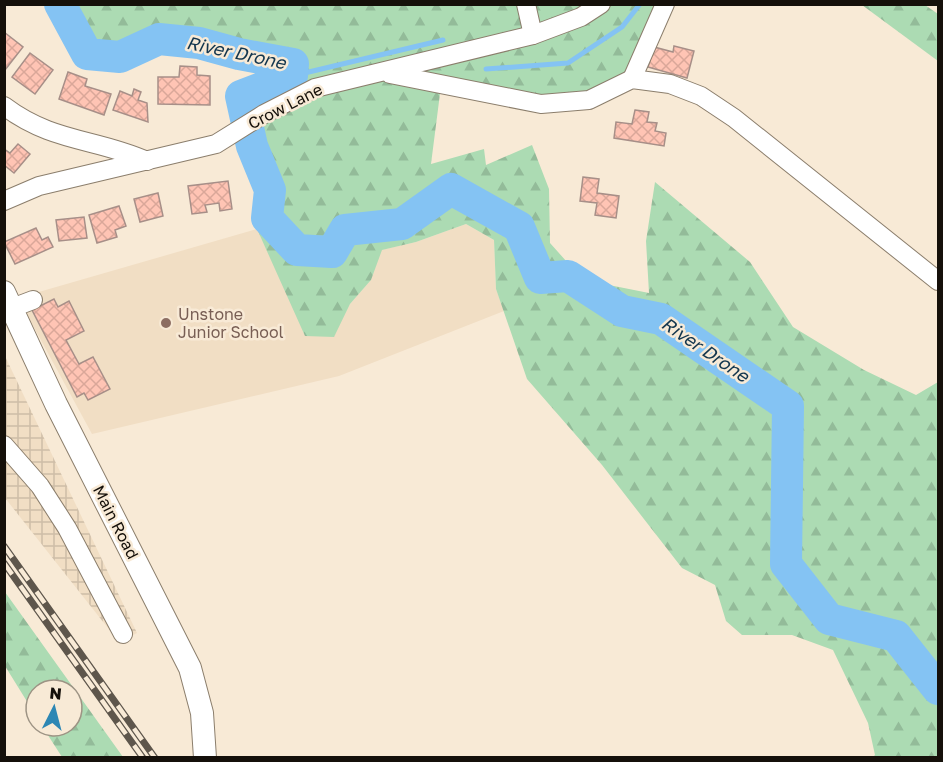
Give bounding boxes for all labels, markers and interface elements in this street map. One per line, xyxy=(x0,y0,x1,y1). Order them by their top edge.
water label: River Drone xyxy=(185,31,289,74)
street label: Crow Lane xyxy=(244,79,326,133)
place label: Unstone Junior School xyxy=(178,304,284,342)
water label: River Drone xyxy=(658,312,755,387)
marker: Unstone Junior School xyxy=(159,316,173,330)
street label: Main Road xyxy=(89,482,143,562)
north arrow xyxy=(24,678,84,738)
text: N xyxy=(48,683,63,704)

